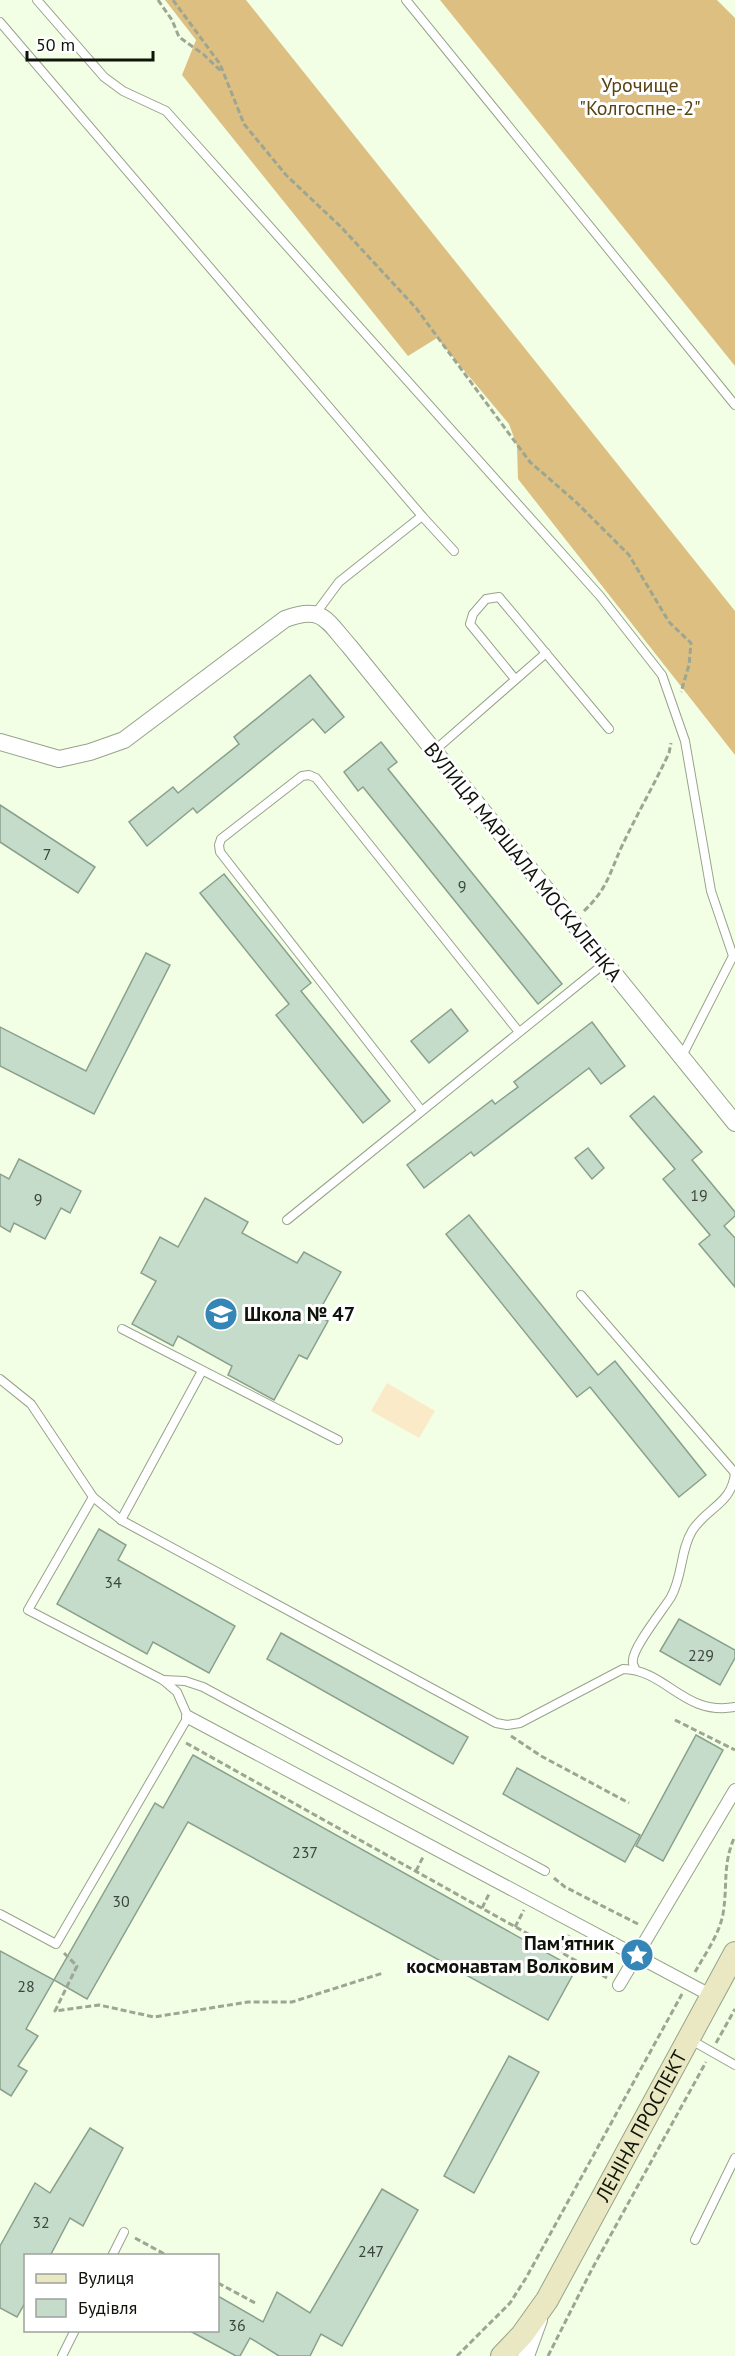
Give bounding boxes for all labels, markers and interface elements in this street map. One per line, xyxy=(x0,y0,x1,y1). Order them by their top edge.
scale bar xyxy=(27,24,153,62)
text: 50 m xyxy=(36,33,75,56)
park label: Урочище "Колгоспне-2" xyxy=(579,72,701,121)
street label: ВУЛИЦЯ МАРШАЛА МОСКАЛЕНКА xyxy=(418,737,628,987)
house number: 7 xyxy=(43,844,51,864)
house number: 9 xyxy=(458,876,466,896)
house number: 19 xyxy=(690,1185,708,1205)
house number: 9 xyxy=(34,1189,42,1209)
school or university icon: Школа № 47 xyxy=(203,1296,239,1332)
place label: Школа № 47 xyxy=(244,1301,355,1327)
house number: 34 xyxy=(104,1572,122,1592)
house number: 229 xyxy=(688,1645,714,1665)
house number: 237 xyxy=(292,1842,318,1862)
house number: 30 xyxy=(112,1891,130,1911)
place label: Пам'ятник космонавтам Волковим xyxy=(406,1930,614,1979)
place icon: Пам'ятник космонавтам Волковим xyxy=(619,1937,655,1973)
house number: 28 xyxy=(17,1976,35,1996)
street label: ЛЕНІНА ПРОСПЕКТ xyxy=(589,2046,693,2207)
house number: 32 xyxy=(32,2212,50,2232)
house number: 247 xyxy=(358,2241,384,2261)
legend xyxy=(24,2254,219,2332)
text: Вулиця xyxy=(78,2266,134,2289)
text: Будівля xyxy=(78,2296,137,2319)
house number: 36 xyxy=(228,2315,246,2335)

